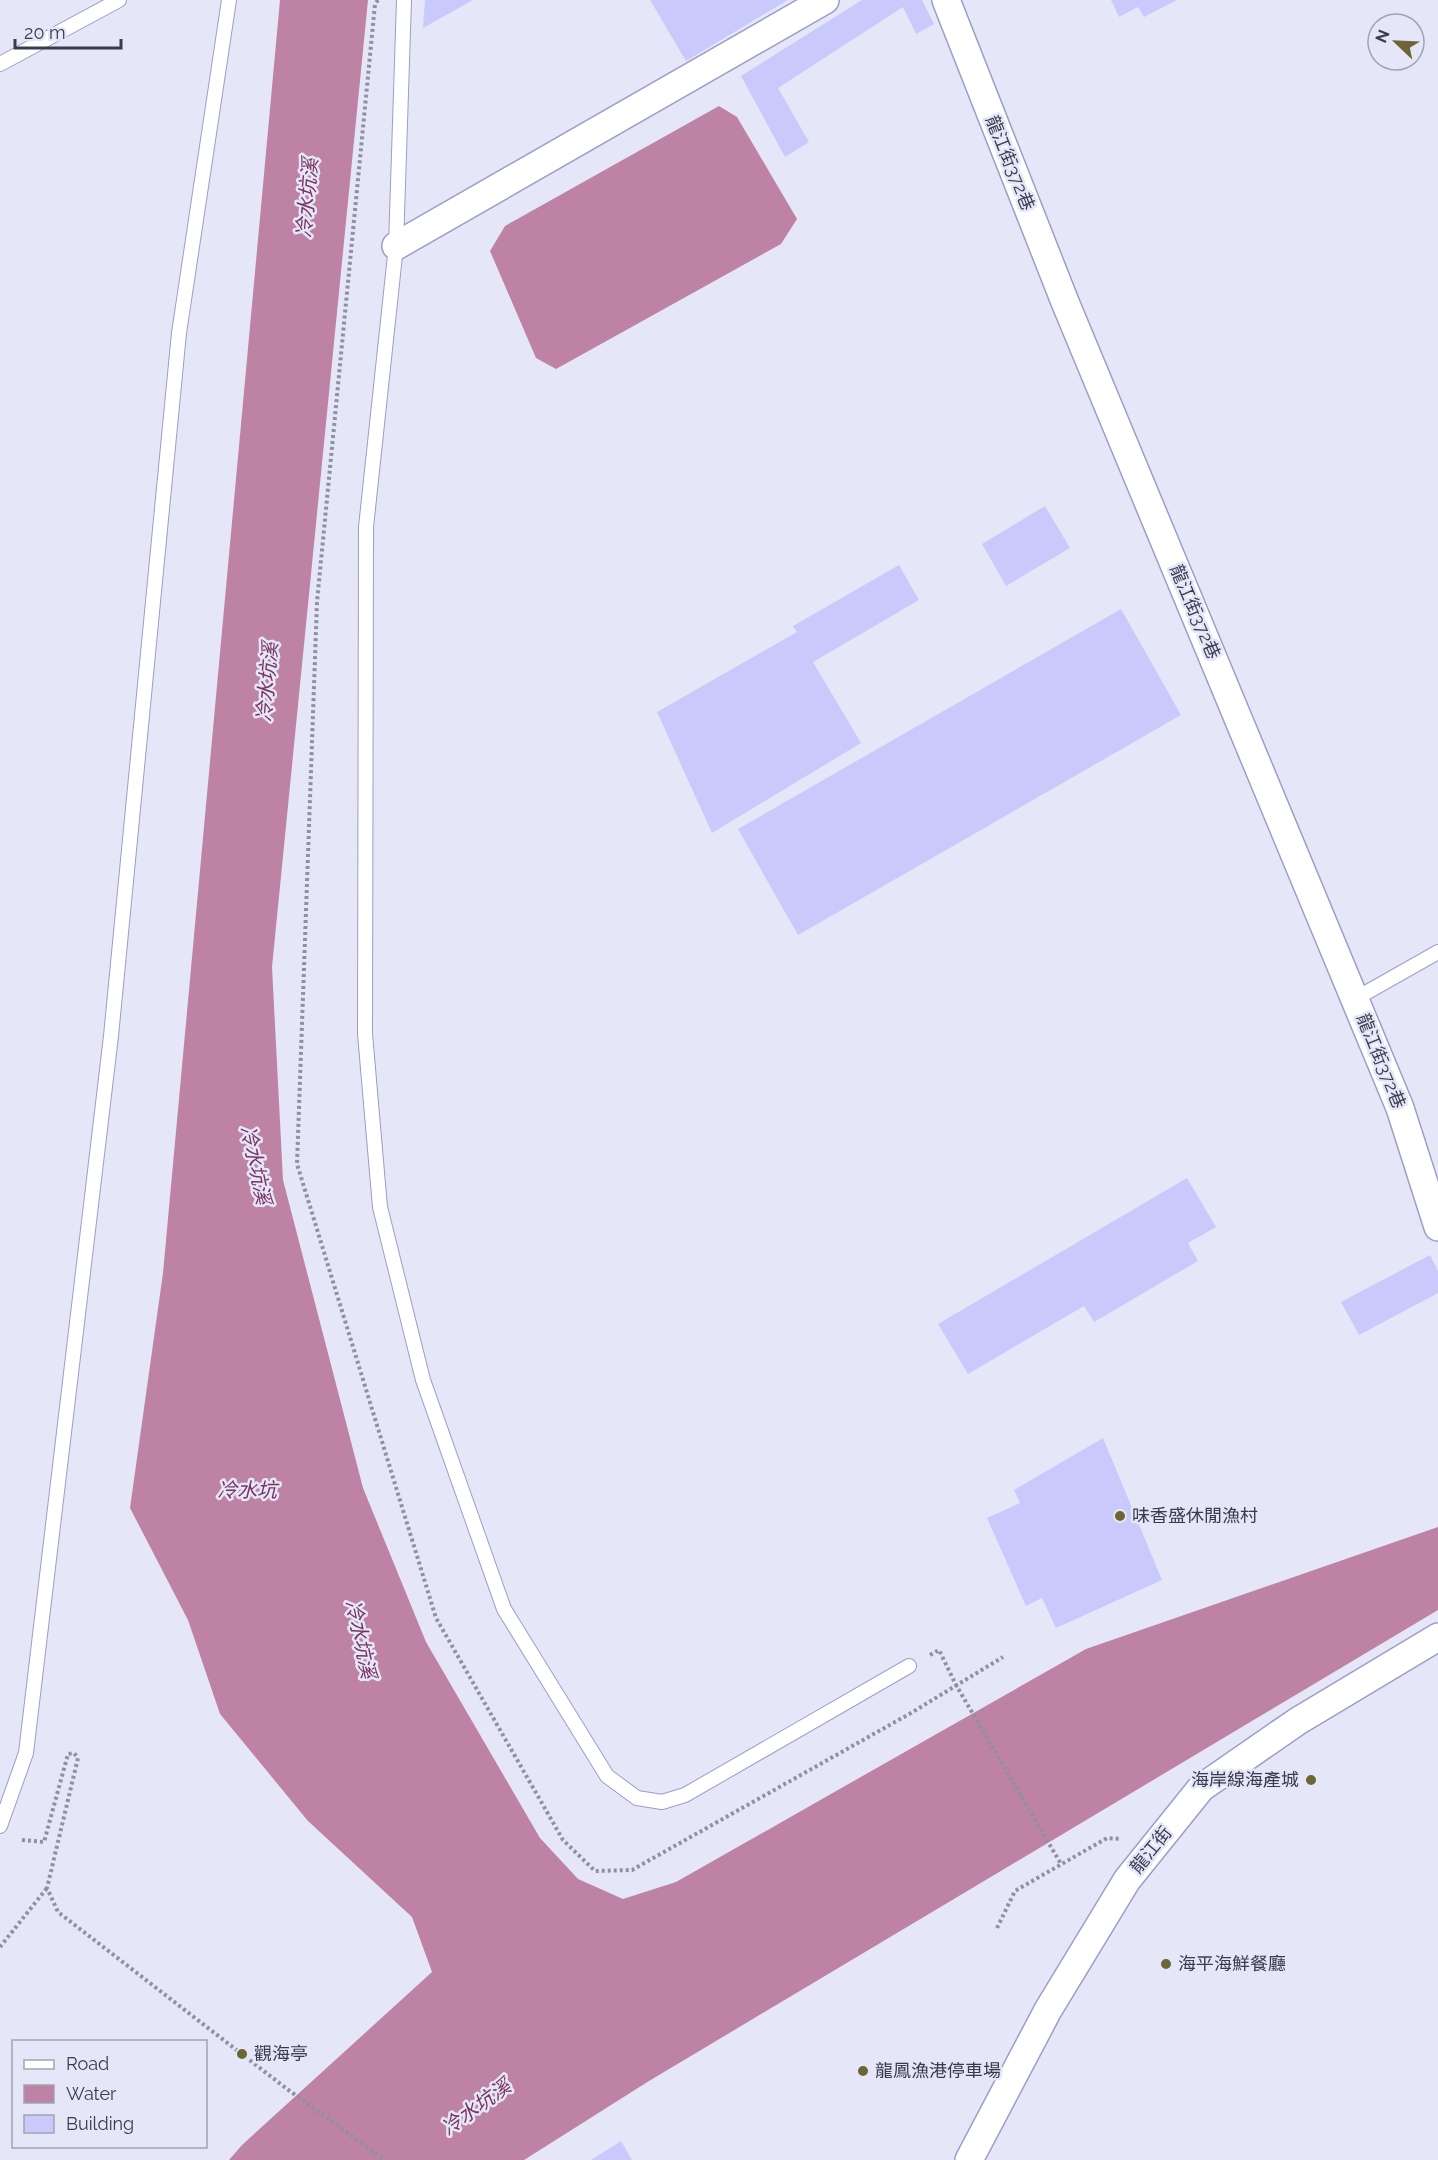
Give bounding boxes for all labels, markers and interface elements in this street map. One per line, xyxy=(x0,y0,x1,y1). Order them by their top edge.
scale bar xyxy=(15,12,122,50)
north arrow xyxy=(1366,12,1426,72)
text: 20 m xyxy=(24,22,66,43)
text: N xyxy=(1372,27,1394,46)
street label: 龍江街372巷 xyxy=(982,112,1039,213)
water label: 冷水坑溪 xyxy=(292,154,323,239)
street label: 龍江街372巷 xyxy=(1166,561,1225,662)
water label: 冷水坑溪 xyxy=(252,638,283,723)
street label: 龍江街372巷 xyxy=(1353,1010,1410,1111)
water label: 冷水坑溪 xyxy=(236,1123,277,1210)
water label: 冷水坑 xyxy=(217,1478,280,1502)
place label: 味香盛休閒漁村 xyxy=(1132,1505,1258,1526)
marker: 味香盛休閒漁村 xyxy=(1113,1509,1127,1523)
water label: 冷水坑溪 xyxy=(341,1597,382,1684)
place label: 海岸線海產城 xyxy=(1191,1769,1299,1790)
marker: 海岸線海產城 xyxy=(1304,1773,1318,1787)
street label: 龍江街 xyxy=(1125,1822,1176,1877)
place label: 海平海鮮餐廳 xyxy=(1178,1953,1286,1974)
marker: 海平海鮮餐廳 xyxy=(1159,1957,1173,1971)
legend xyxy=(12,2040,207,2148)
place label: 觀海亭 xyxy=(254,2043,308,2064)
marker: 觀海亭 xyxy=(235,2047,249,2061)
text: Road xyxy=(66,2053,109,2074)
place label: 龍鳳漁港停車場 xyxy=(875,2060,1001,2081)
marker: 龍鳳漁港停車場 xyxy=(856,2064,870,2078)
water label: 冷水坑溪 xyxy=(437,2072,518,2140)
text: Water xyxy=(66,2083,117,2104)
text: Building xyxy=(66,2113,134,2134)

